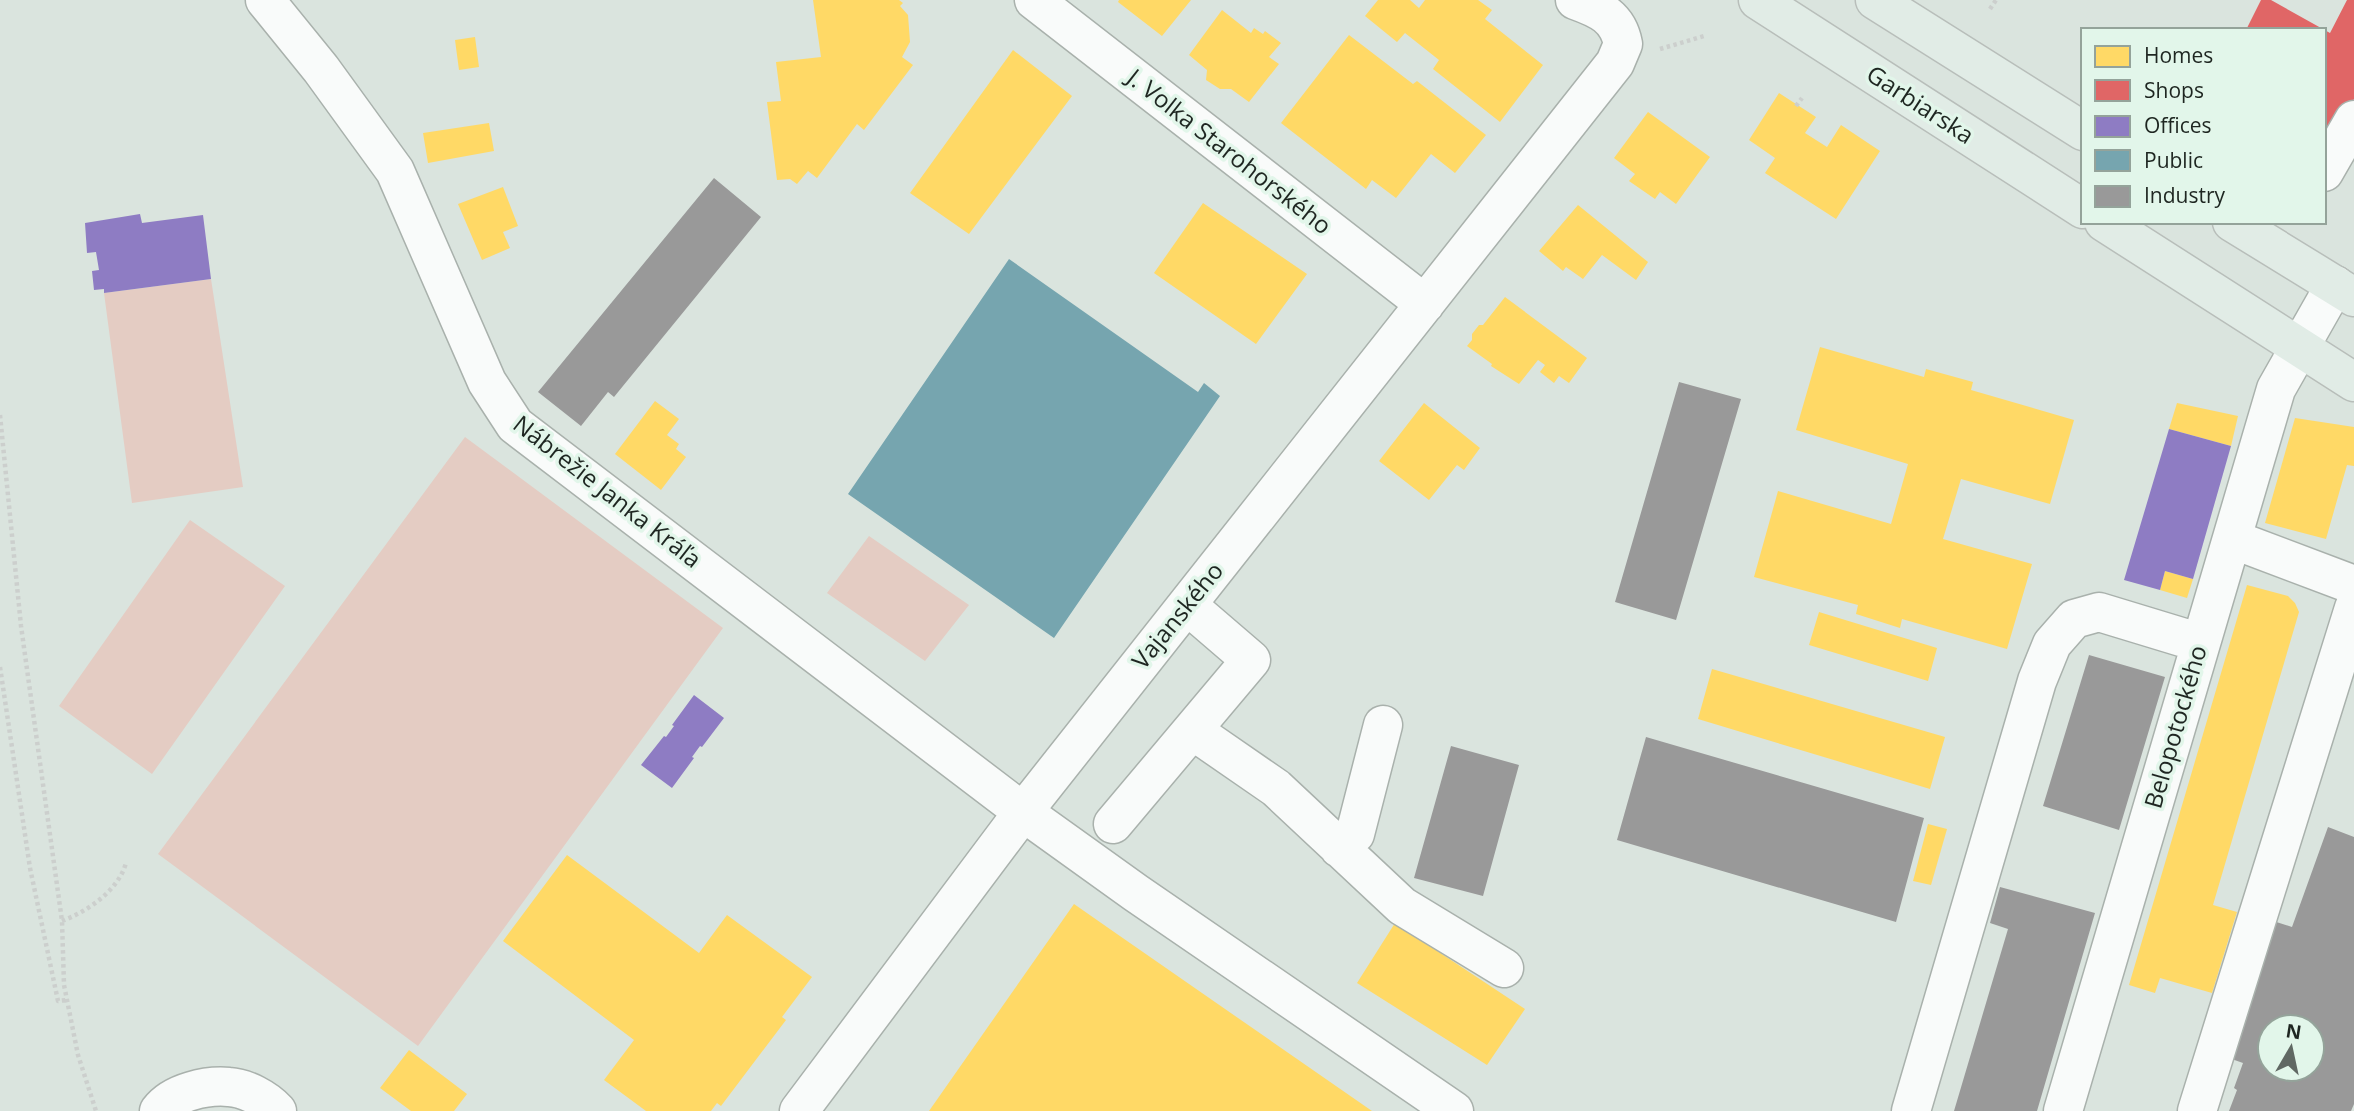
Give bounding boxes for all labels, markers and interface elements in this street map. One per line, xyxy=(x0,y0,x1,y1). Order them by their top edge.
legend xyxy=(2081,28,2326,224)
text: Homes xyxy=(2144,41,2213,69)
street label: Garbiarska xyxy=(1861,57,1981,151)
street label: J. Volka Starohorského xyxy=(1119,59,1339,241)
text: Shops xyxy=(2144,76,2204,104)
text: Offices xyxy=(2144,111,2212,139)
text: Public xyxy=(2144,146,2203,174)
text: Industry xyxy=(2144,181,2226,209)
street label: Nábrežie Janka Kráľa xyxy=(507,407,709,575)
street label: Vajanského xyxy=(1124,555,1230,675)
street label: Belopotockého xyxy=(2135,641,2214,812)
north arrow xyxy=(2256,1013,2326,1083)
text: N xyxy=(2284,1017,2303,1045)

